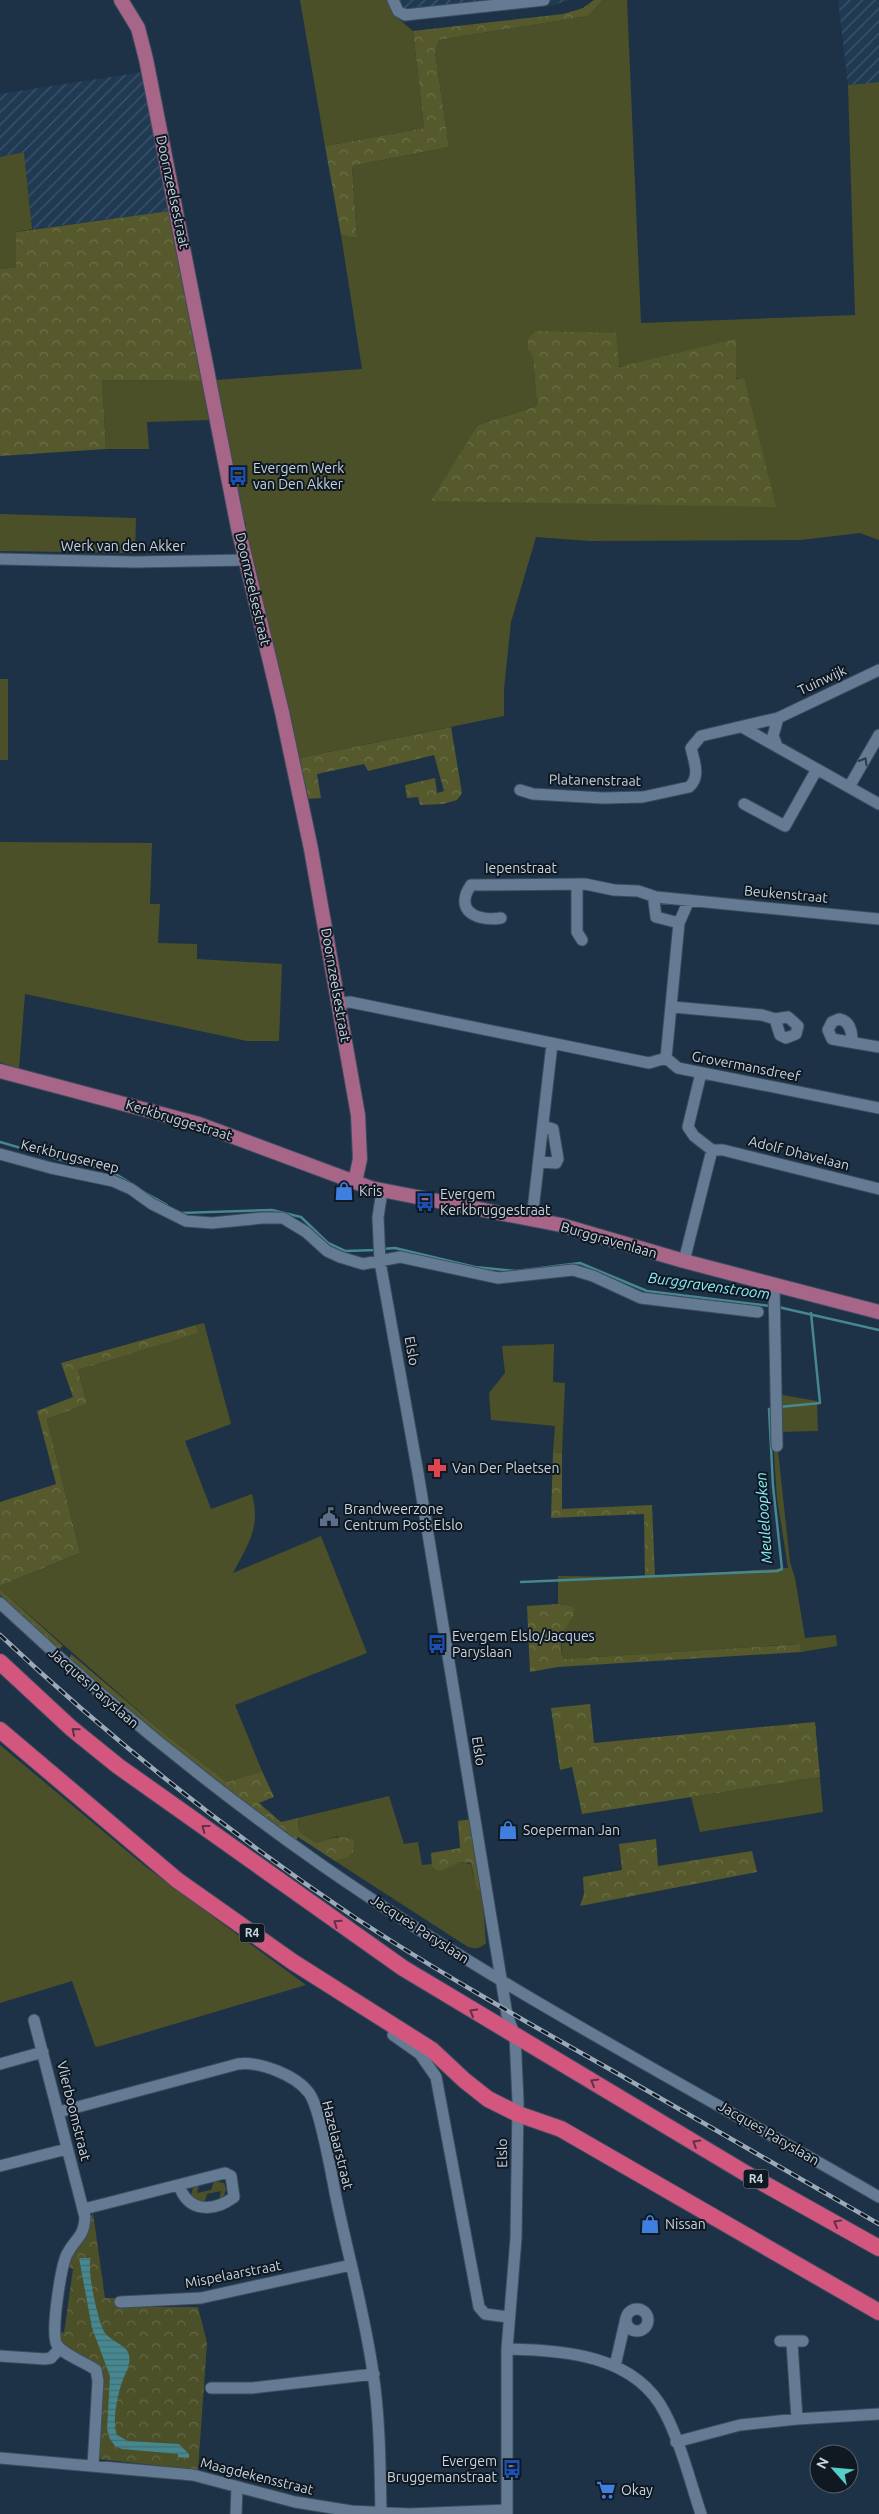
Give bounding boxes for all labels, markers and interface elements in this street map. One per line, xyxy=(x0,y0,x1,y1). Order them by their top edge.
street label: Doornzeelsestraat xyxy=(153,134,193,251)
place label: Evergem Werk van Den Akker xyxy=(253,460,344,492)
bus stop icon: Evergem Werk van Den Akker xyxy=(227,465,249,487)
street label: Doornzeelsestraat xyxy=(232,531,274,648)
street label: Werk van den Akker xyxy=(61,538,186,554)
street label: Tuinwijk xyxy=(795,662,849,698)
one-way arrow xyxy=(858,758,868,767)
street label: Platanenstraat xyxy=(549,771,642,789)
street label: Iepenstraat xyxy=(485,860,557,876)
street label: Beukenstraat xyxy=(743,882,829,906)
street label: Doornzeelsestraat xyxy=(318,927,354,1044)
street label: Grovermansdreef xyxy=(690,1048,802,1084)
street label: Kerkbruggestraat xyxy=(124,1096,235,1144)
street label: Adolf Dhavelaan xyxy=(747,1133,851,1173)
street label: Kerkbrugsereep xyxy=(19,1136,121,1176)
shop icon: Kris xyxy=(333,1180,355,1202)
place label: Kris xyxy=(359,1183,382,1199)
place label: Evergem Kerkbruggestraat xyxy=(440,1186,551,1218)
bus stop icon: Evergem Kerkbruggestraat xyxy=(414,1191,436,1213)
street label: Burggravenlaan xyxy=(559,1219,659,1261)
water label: Burggravenstroom xyxy=(647,1269,771,1302)
street label: Elslo xyxy=(402,1335,422,1367)
pharmacy icon: Van Der Plaetsen xyxy=(426,1457,448,1479)
place label: Van Der Plaetsen xyxy=(452,1460,559,1476)
water label: Meuleloopken xyxy=(752,1472,775,1564)
place label: Brandweerzone Centrum Post Elslo xyxy=(344,1501,463,1533)
public building icon: Brandweerzone Centrum Post Elslo xyxy=(318,1506,340,1528)
place label: Evergem Elslo/Jacques Paryslaan xyxy=(452,1628,595,1660)
bus stop icon: Evergem Elslo/Jacques Paryslaan xyxy=(426,1633,448,1655)
street label: Jacques Paryslaan xyxy=(46,1645,142,1731)
one-way arrow xyxy=(72,1728,81,1736)
street label: Elslo xyxy=(469,1735,489,1767)
shop icon: Soeperman Jan xyxy=(497,1819,519,1841)
place label: Soeperman Jan xyxy=(523,1822,620,1838)
one-way arrow xyxy=(202,1825,211,1833)
street label: Jacques Paryslaan xyxy=(368,1891,472,1967)
one-way arrow xyxy=(333,1920,343,1929)
road number: R4 xyxy=(240,1924,264,1942)
one-way arrow xyxy=(469,2008,478,2018)
street label: Vlierboomstraat xyxy=(54,2059,94,2163)
one-way arrow xyxy=(591,2078,600,2088)
street label: Jacques Paryslaan xyxy=(716,2098,822,2168)
street label: Hazelaarstraat xyxy=(319,2099,357,2192)
street label: Elslo xyxy=(494,2138,510,2168)
one-way arrow xyxy=(692,2139,701,2149)
road number: R4 xyxy=(744,2170,768,2188)
shop icon: Nissan xyxy=(639,2213,661,2235)
place label: Nissan xyxy=(665,2216,706,2232)
one-way arrow xyxy=(833,2220,842,2230)
street label: Mispelaarstraat xyxy=(184,2257,283,2291)
north arrow xyxy=(809,2444,859,2494)
place label: Evergem Bruggemanstraat xyxy=(387,2453,497,2485)
street label: Maagdekensstraat xyxy=(199,2454,316,2498)
text: N xyxy=(813,2455,832,2471)
bus stop icon: Evergem Bruggemanstraat xyxy=(501,2458,523,2480)
supermarket icon: Okay xyxy=(595,2479,617,2501)
place label: Okay xyxy=(621,2482,653,2498)

